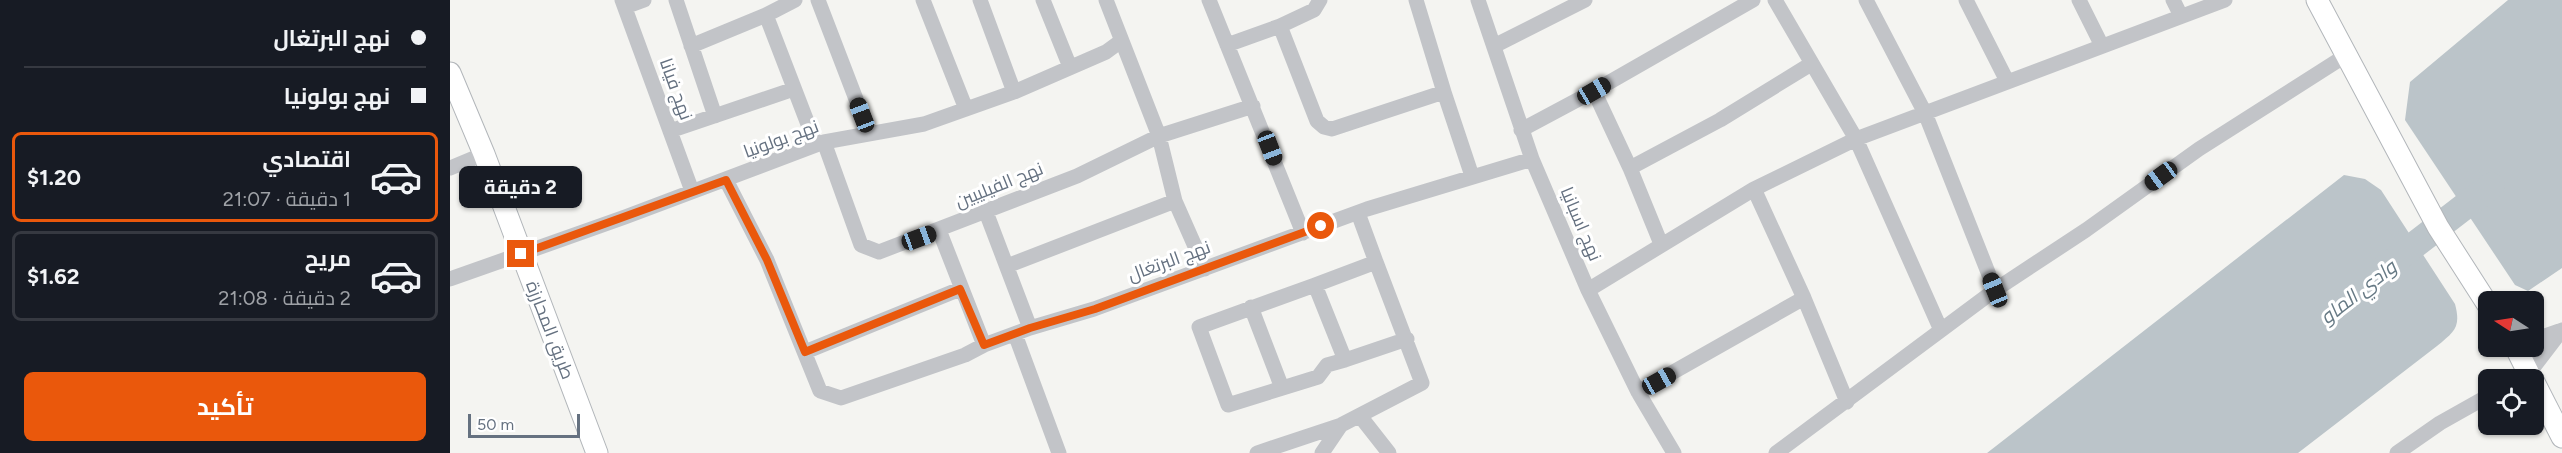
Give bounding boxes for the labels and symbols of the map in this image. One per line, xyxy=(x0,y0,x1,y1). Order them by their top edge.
street label: نهج فيانا xyxy=(654,55,697,123)
car xyxy=(1574,74,1614,108)
car xyxy=(847,95,877,135)
street label: نهج بولونيا xyxy=(740,115,822,164)
car xyxy=(1255,128,1285,168)
street label: نهج الفيليبين xyxy=(952,157,1047,214)
car xyxy=(2141,158,2181,194)
callout: 2 دقيقة xyxy=(460,167,582,209)
street label: نهج اسبانيا xyxy=(1555,184,1606,265)
route start xyxy=(1307,212,1334,239)
car xyxy=(899,223,939,253)
street label: نهج البرتغال xyxy=(1125,236,1214,287)
route end xyxy=(507,240,534,267)
water label: وادي الماو xyxy=(2315,254,2404,332)
car xyxy=(1980,270,2010,310)
street label: طريق المحارزة xyxy=(520,278,579,383)
north arrow xyxy=(2478,291,2544,357)
car xyxy=(1639,364,1679,398)
scale bar xyxy=(468,411,580,438)

